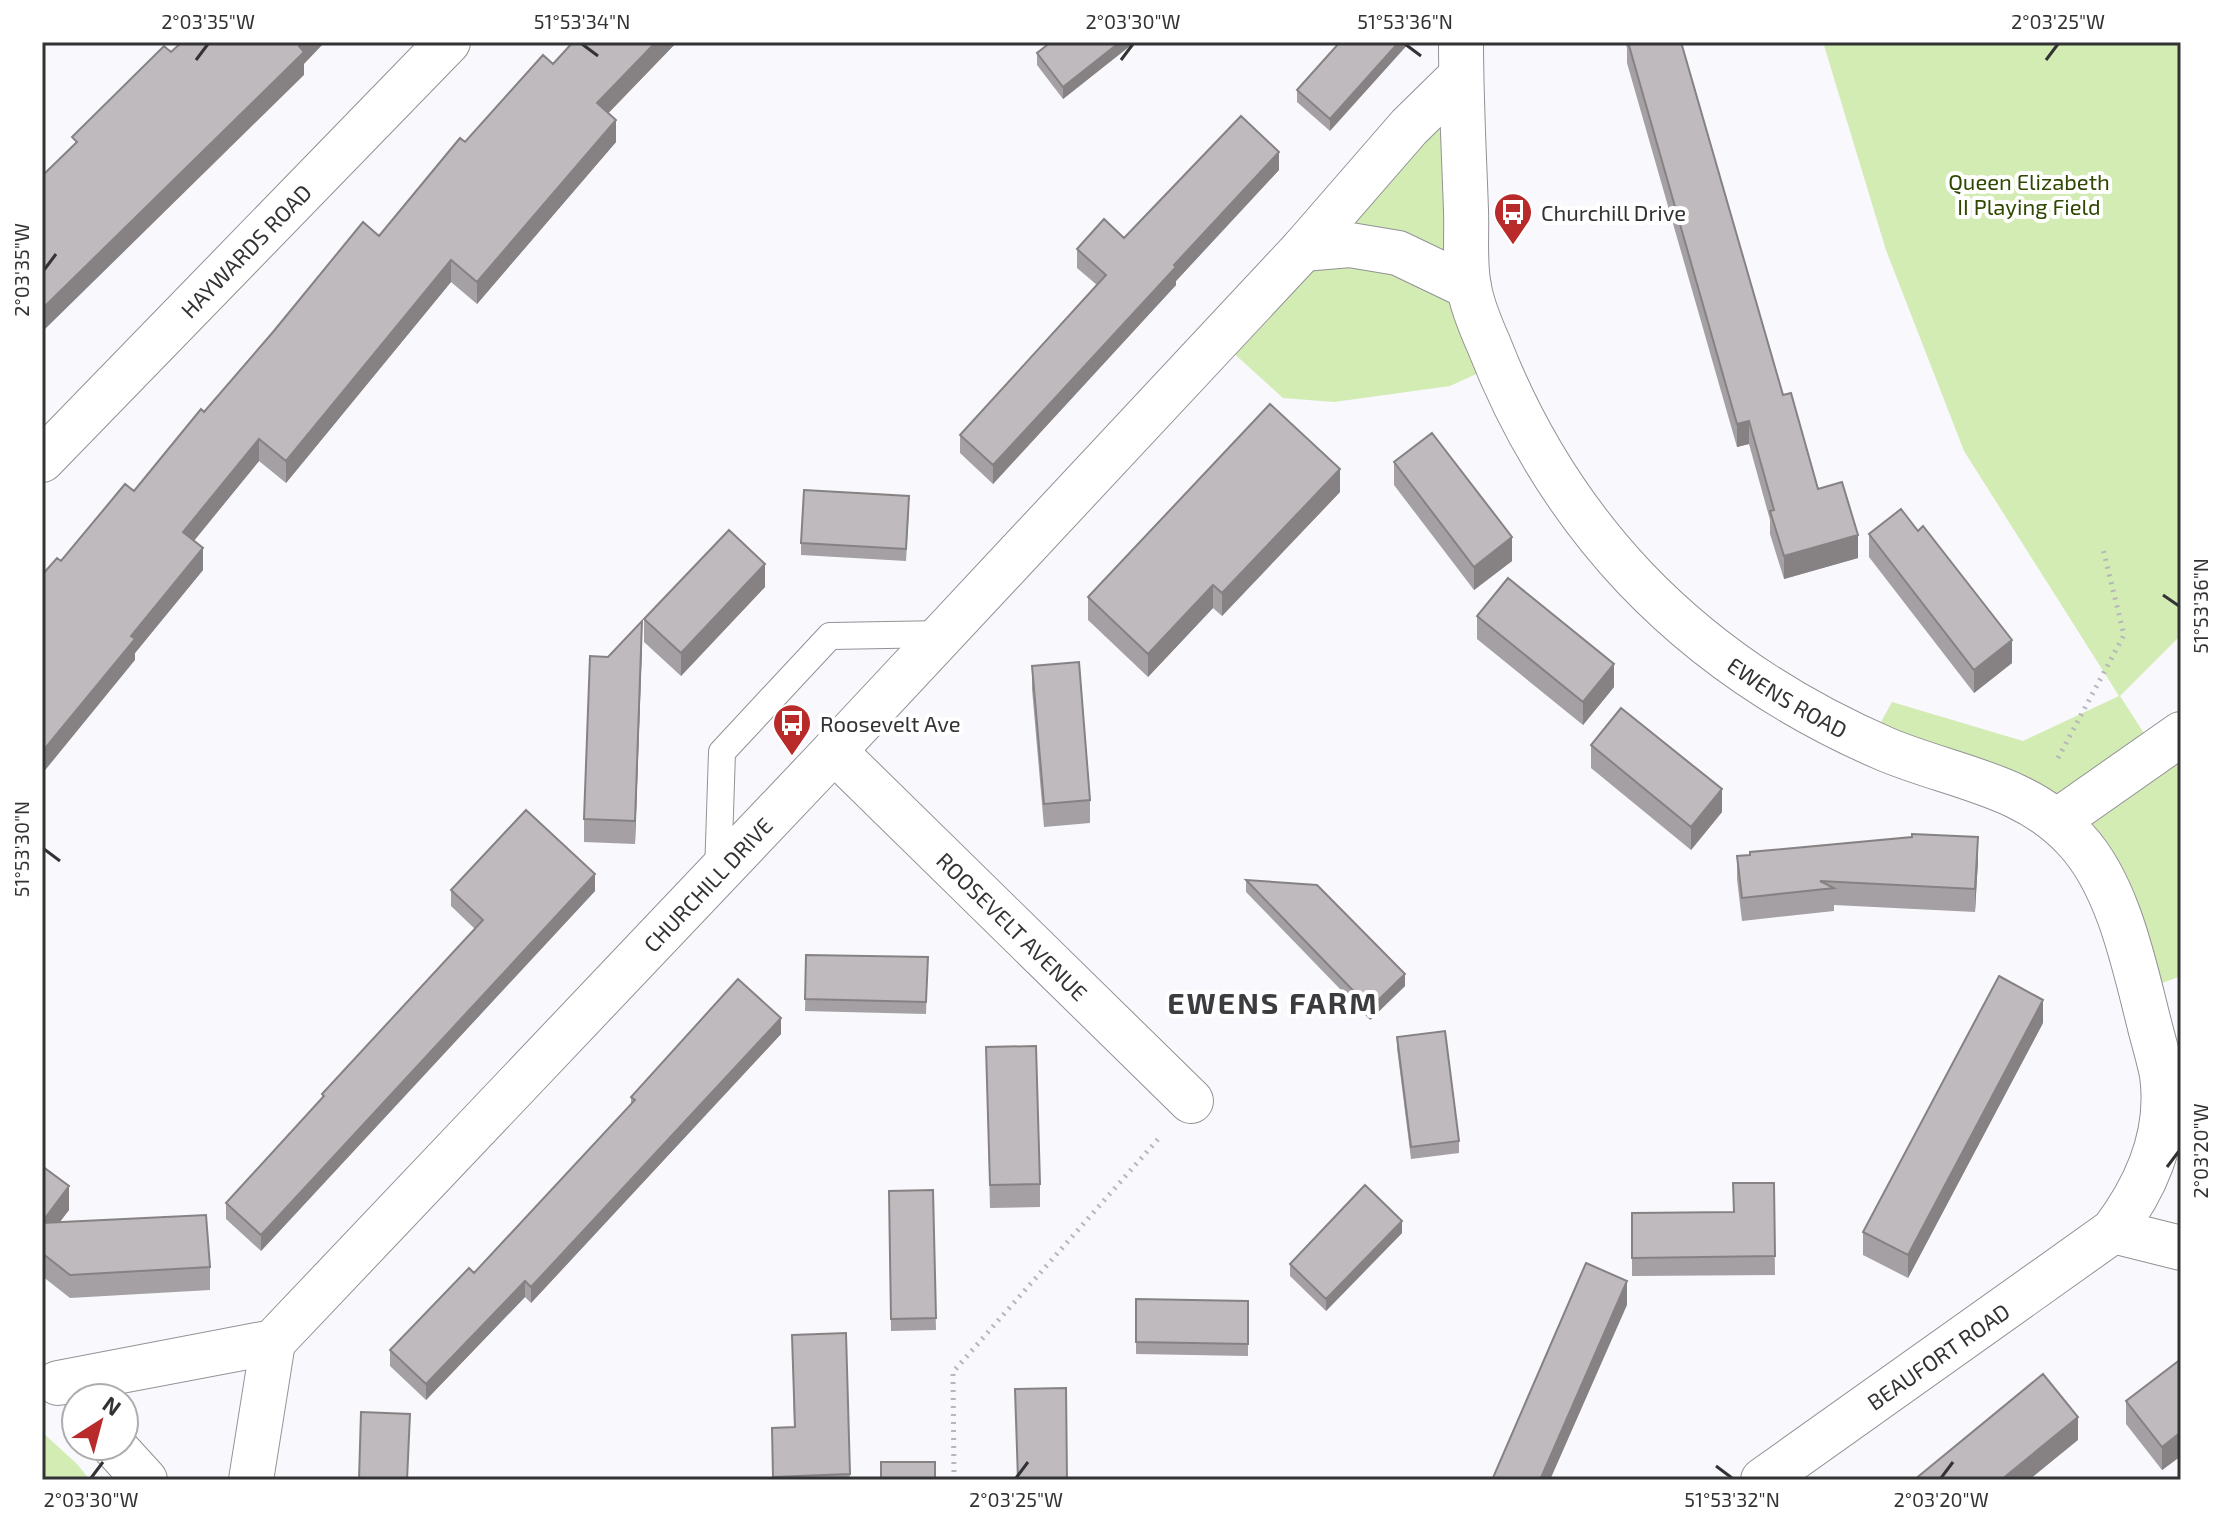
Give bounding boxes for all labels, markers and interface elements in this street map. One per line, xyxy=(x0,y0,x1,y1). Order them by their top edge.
text: 2°03'35"W xyxy=(161,9,255,33)
text: 51°53'34"N xyxy=(534,9,630,33)
text: 2°03'30"W xyxy=(1085,9,1181,33)
text: 51°53'36"N xyxy=(1357,9,1453,33)
text: 2°03'25"W xyxy=(2011,9,2105,33)
park label: Queen Elizabeth II Playing Field xyxy=(1948,168,2110,219)
street label: HAYWARDS ROAD xyxy=(175,178,316,323)
bus stop icon: Churchill Drive xyxy=(1492,191,1534,246)
place label: Churchill Drive xyxy=(1541,199,1686,225)
text: 2°03'35"W xyxy=(9,223,33,317)
text: 51°53'36"N xyxy=(2188,558,2212,654)
street label: EWENS ROAD xyxy=(1723,651,1852,743)
bus stop icon: Roosevelt Ave xyxy=(771,702,813,757)
place label: Roosevelt Ave xyxy=(820,710,960,736)
text: 51°53'30"N xyxy=(9,801,33,897)
street label: CHURCHILL DRIVE xyxy=(638,812,777,957)
street label: ROOSEVELT AVENUE xyxy=(932,847,1093,1005)
district label: EWENS FARM xyxy=(1167,984,1379,1020)
text: 2°03'20"W xyxy=(2188,1103,2212,1199)
street label: BEAUFORT ROAD xyxy=(1862,1297,2014,1415)
north arrow xyxy=(60,1382,140,1462)
text: N xyxy=(98,1390,126,1420)
text: 2°03'30"W xyxy=(43,1487,139,1511)
text: 2°03'25"W xyxy=(969,1487,1063,1511)
text: 51°53'32"N xyxy=(1684,1487,1780,1511)
text: 2°03'20"W xyxy=(1893,1487,1989,1511)

